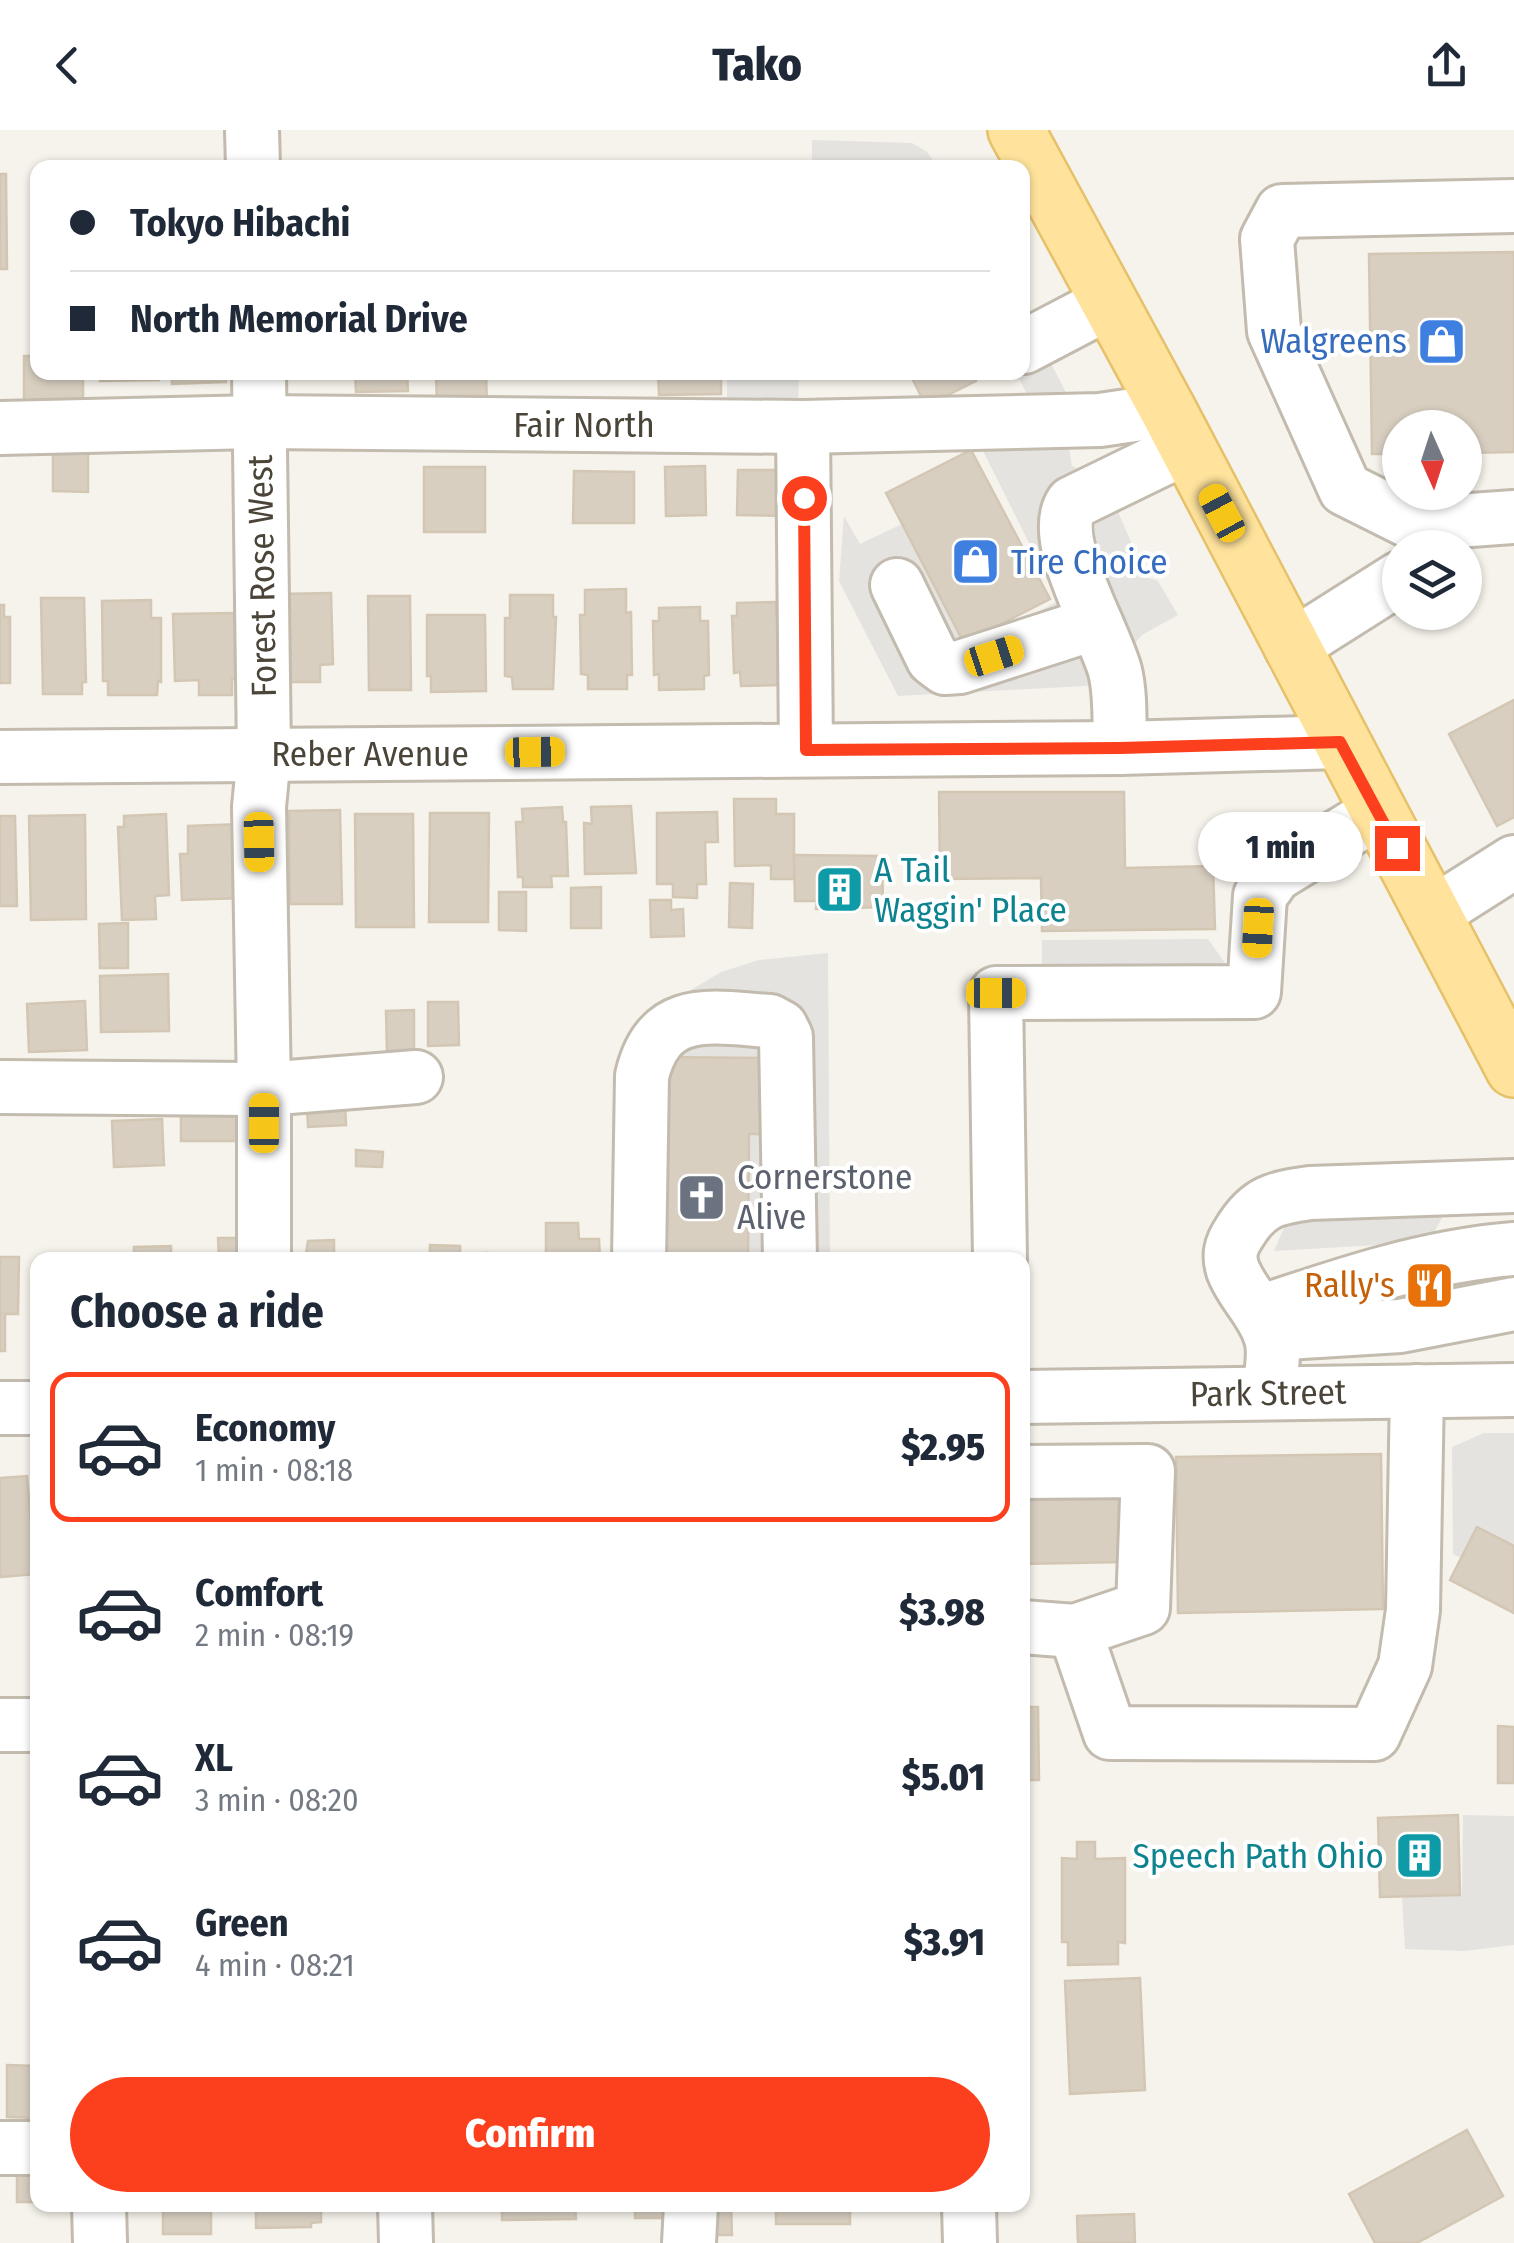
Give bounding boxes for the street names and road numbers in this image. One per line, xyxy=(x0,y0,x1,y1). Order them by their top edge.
street label: Fair North xyxy=(513,404,655,446)
street label: Forest Rose West xyxy=(239,454,285,698)
street label: Reber Avenue xyxy=(271,733,469,775)
street label: Park Street xyxy=(1189,1371,1347,1415)

